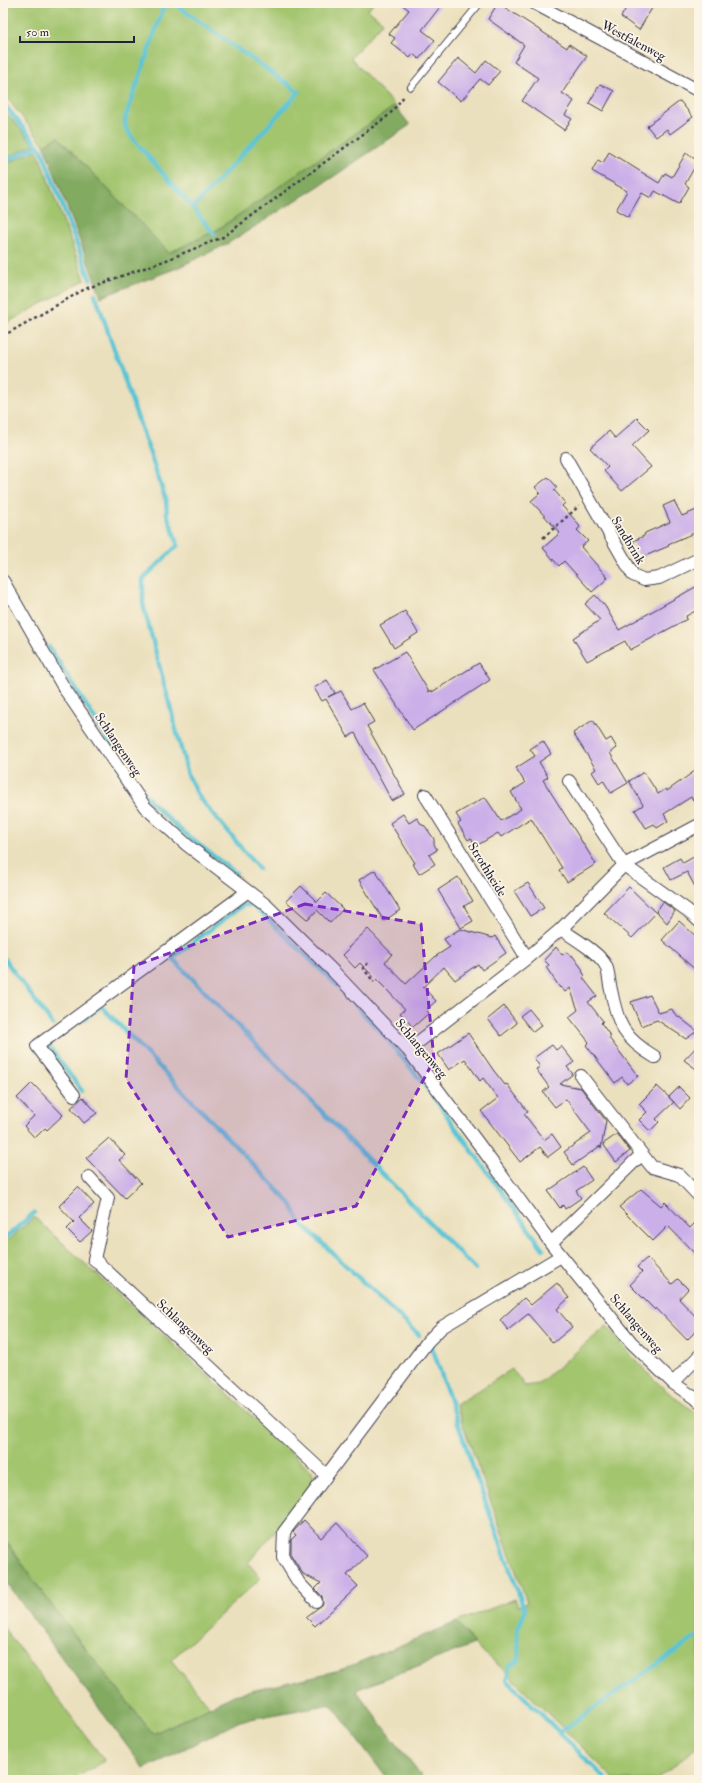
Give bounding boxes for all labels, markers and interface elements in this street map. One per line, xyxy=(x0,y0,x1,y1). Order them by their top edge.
street label: Westfalenweg xyxy=(598,17,669,65)
scale bar xyxy=(20,18,134,44)
text: 50 m xyxy=(26,25,50,40)
street label: Sandbrink xyxy=(608,514,649,568)
street label: Schlangenweg xyxy=(91,710,145,780)
street label: Strothheide xyxy=(464,839,510,900)
street label: Schlangenweg xyxy=(392,1016,451,1082)
street label: Schlangenweg xyxy=(606,1291,667,1357)
street label: Schlangenweg xyxy=(153,1296,218,1358)

